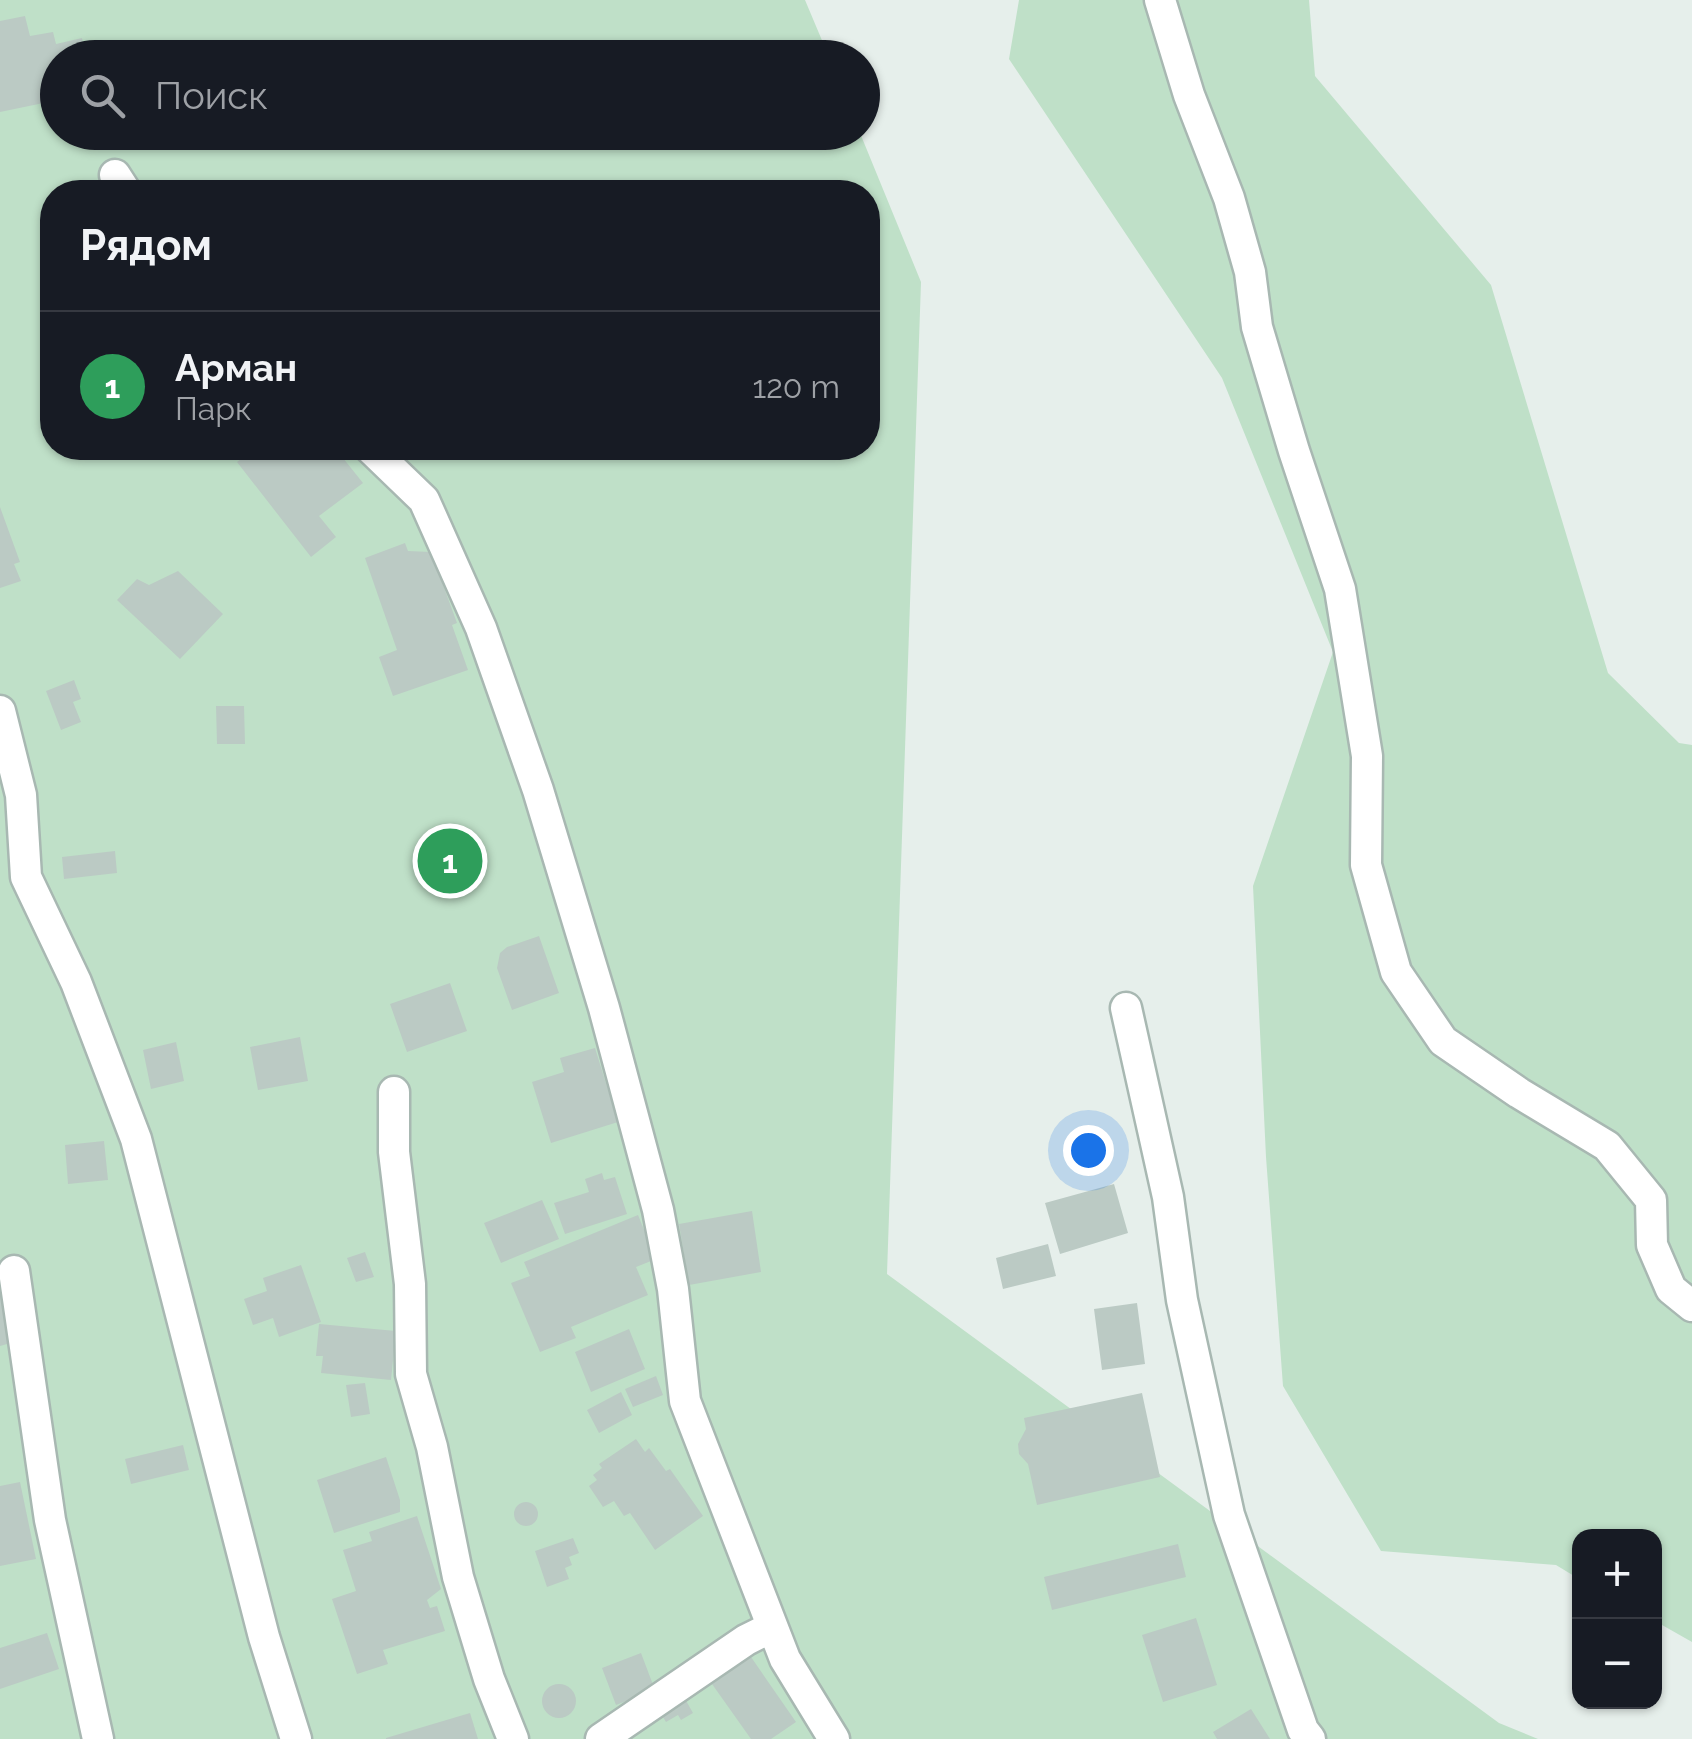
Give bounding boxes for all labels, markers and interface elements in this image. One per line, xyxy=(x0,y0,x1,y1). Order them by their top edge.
search box xyxy=(40,40,880,150)
icon: search xyxy=(75,68,130,123)
text: Поиск xyxy=(155,73,268,118)
text: Рядом xyxy=(80,221,212,270)
text: Арман xyxy=(175,345,297,390)
text: 1 xyxy=(105,368,120,405)
text: 120 m xyxy=(752,368,840,405)
text: Парк xyxy=(175,390,252,427)
pin: 1 xyxy=(418,824,482,898)
your location xyxy=(1063,1125,1114,1176)
map controls xyxy=(1572,1529,1662,1709)
button: + xyxy=(1572,1529,1662,1619)
button: − xyxy=(1572,1619,1662,1709)

